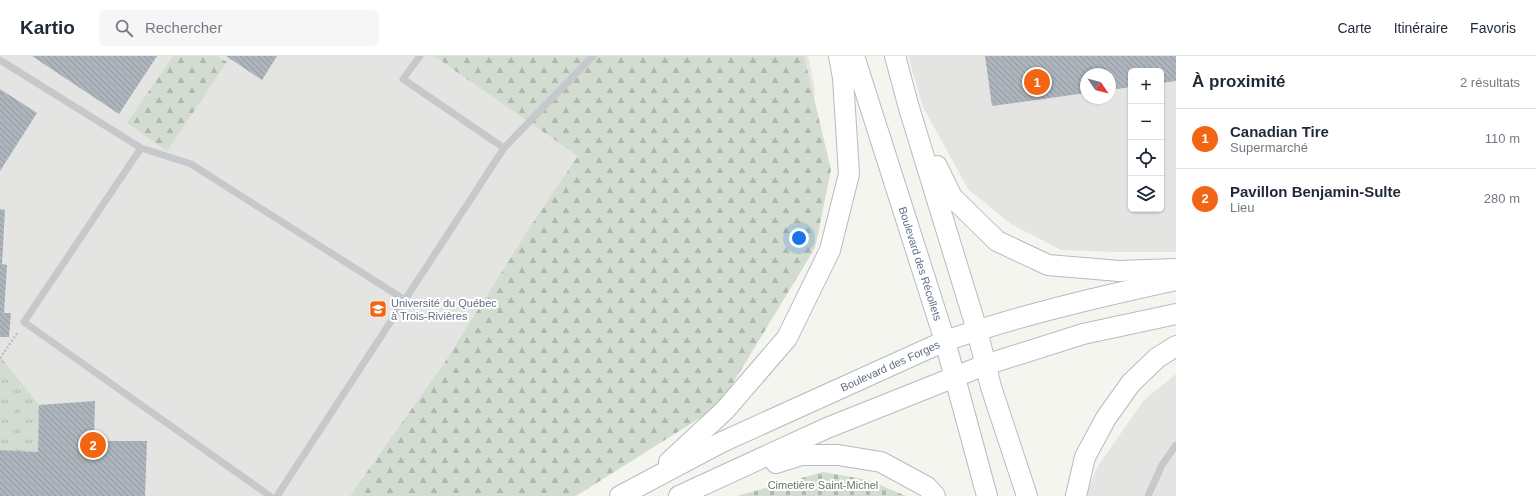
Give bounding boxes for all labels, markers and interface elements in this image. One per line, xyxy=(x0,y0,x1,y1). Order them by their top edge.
search box xyxy=(99,10,379,46)
text: Kartio xyxy=(20,17,75,38)
icon: search xyxy=(113,17,135,39)
text: Rechercher xyxy=(145,19,222,36)
text: Carte xyxy=(1337,20,1372,36)
text: Itinéraire xyxy=(1394,20,1448,36)
text: Favoris xyxy=(1470,20,1516,36)
pin: 1 xyxy=(1024,67,1050,97)
north arrow xyxy=(1080,68,1116,104)
map controls xyxy=(1128,68,1164,212)
button: + xyxy=(1128,68,1164,104)
text: À proximité xyxy=(1192,72,1286,91)
text: 2 résultats xyxy=(1460,75,1520,90)
button: − xyxy=(1128,104,1164,140)
text: Canadian Tire xyxy=(1230,123,1329,140)
text: 1 xyxy=(1201,131,1209,146)
text: 110 m xyxy=(1485,131,1520,146)
button: locate xyxy=(1128,140,1164,176)
text: Supermarché xyxy=(1230,140,1308,155)
button: layers xyxy=(1128,176,1164,212)
text: Pavillon Benjamin-Sulte xyxy=(1230,183,1401,200)
text: 2 xyxy=(1201,191,1209,206)
text: 280 m xyxy=(1484,191,1520,206)
text: Lieu xyxy=(1230,200,1255,215)
street label: Boulevard des Récollets xyxy=(897,205,944,323)
your location xyxy=(789,228,809,248)
place label: Université du Québec à Trois-Rivières xyxy=(391,297,497,322)
school or university icon: Université du Québec à Trois-Rivières xyxy=(368,299,388,319)
street label: Boulevard des Forges xyxy=(839,338,942,394)
pin: 2 xyxy=(80,430,106,460)
park label: Cimetière Saint-Michel xyxy=(768,479,878,491)

